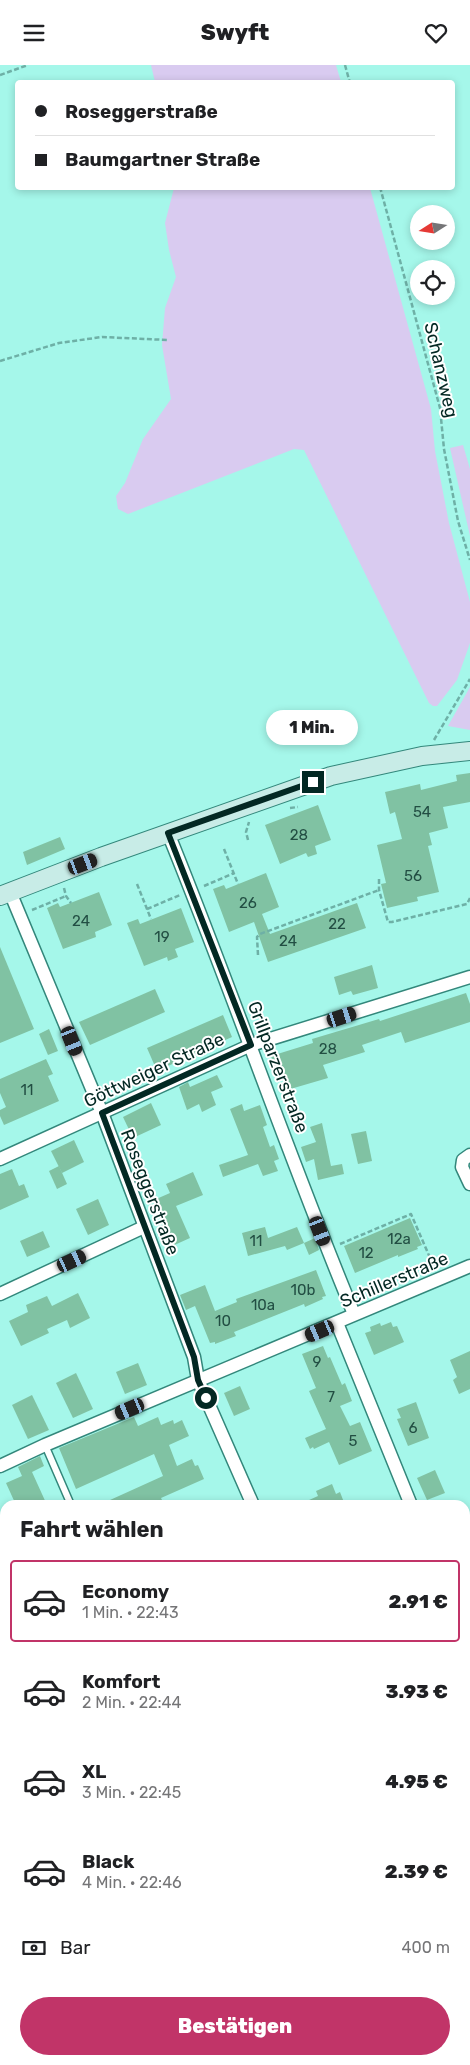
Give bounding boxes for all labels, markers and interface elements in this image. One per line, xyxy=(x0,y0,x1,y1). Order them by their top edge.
icon: menu xyxy=(20,19,48,47)
text: Swyft xyxy=(201,19,269,46)
icon: heart xyxy=(422,19,450,47)
text: Roseggerstraße xyxy=(65,100,218,123)
text: Baumgartner Straße xyxy=(65,148,260,171)
north arrow xyxy=(410,205,455,250)
map controls xyxy=(410,205,455,305)
button: locate xyxy=(410,260,455,305)
street label: Schanzweg xyxy=(419,320,463,420)
callout: 1 Min. xyxy=(267,709,359,745)
text: 1 Min. xyxy=(289,718,335,737)
route end xyxy=(302,771,324,793)
house number: 54 xyxy=(413,803,431,821)
house number: 28 xyxy=(290,826,308,844)
car xyxy=(66,852,99,876)
house number: 56 xyxy=(404,867,422,885)
house number: 26 xyxy=(239,894,257,912)
house number: 24 xyxy=(72,912,90,930)
house number: 22 xyxy=(328,915,346,933)
house number: 19 xyxy=(154,928,170,946)
house number: 24 xyxy=(279,932,297,950)
street label: Grillparzerstraße xyxy=(243,998,313,1136)
car xyxy=(325,1005,358,1029)
car xyxy=(59,1024,84,1058)
street label: Göttweiger Straße xyxy=(80,1028,228,1112)
house number: 28 xyxy=(319,1040,337,1058)
house number: 11 xyxy=(21,1081,33,1099)
street label: Roseggerstraße xyxy=(116,1126,184,1258)
car xyxy=(307,1214,332,1248)
house number: 12a xyxy=(387,1230,411,1248)
house number: 11 xyxy=(250,1232,262,1250)
house number: 12 xyxy=(358,1244,374,1262)
street label: Schillerstraße xyxy=(336,1247,452,1313)
car xyxy=(55,1248,88,1274)
house number: 10b xyxy=(291,1281,316,1299)
house number: 10a xyxy=(251,1296,275,1314)
house number: 10 xyxy=(215,1312,231,1330)
car xyxy=(303,1318,336,1344)
house number: 9 xyxy=(313,1353,322,1371)
route start xyxy=(195,1387,217,1409)
house number: 7 xyxy=(327,1388,335,1406)
car xyxy=(113,1396,146,1422)
house number: 6 xyxy=(408,1419,418,1437)
house number: 5 xyxy=(349,1432,358,1450)
text: Fahrt wählen xyxy=(20,1516,164,1543)
icon: car xyxy=(22,1579,67,1624)
text: Economy xyxy=(82,1580,169,1603)
text: 2.91 € xyxy=(389,1590,448,1613)
text: 1 Min. · 22:43 xyxy=(82,1603,179,1622)
icon: car xyxy=(22,1669,67,1714)
text: Komfort xyxy=(82,1670,160,1693)
text: 3.93 € xyxy=(386,1680,448,1703)
text: 2 Min. · 22:44 xyxy=(82,1693,182,1712)
icon: car xyxy=(22,1759,67,1804)
text: XL xyxy=(82,1760,106,1783)
text: 4.95 € xyxy=(385,1770,448,1793)
text: 3 Min. · 22:45 xyxy=(82,1783,181,1802)
icon: car xyxy=(22,1849,67,1894)
text: Black xyxy=(82,1850,134,1873)
text: 2.39 € xyxy=(385,1860,448,1883)
text: 4 Min. · 22:46 xyxy=(82,1873,182,1892)
icon: cash xyxy=(20,1934,48,1962)
text: Bar xyxy=(60,1936,90,1959)
text: 400 m xyxy=(402,1938,450,1957)
button: Bestätigen xyxy=(20,1997,450,2055)

